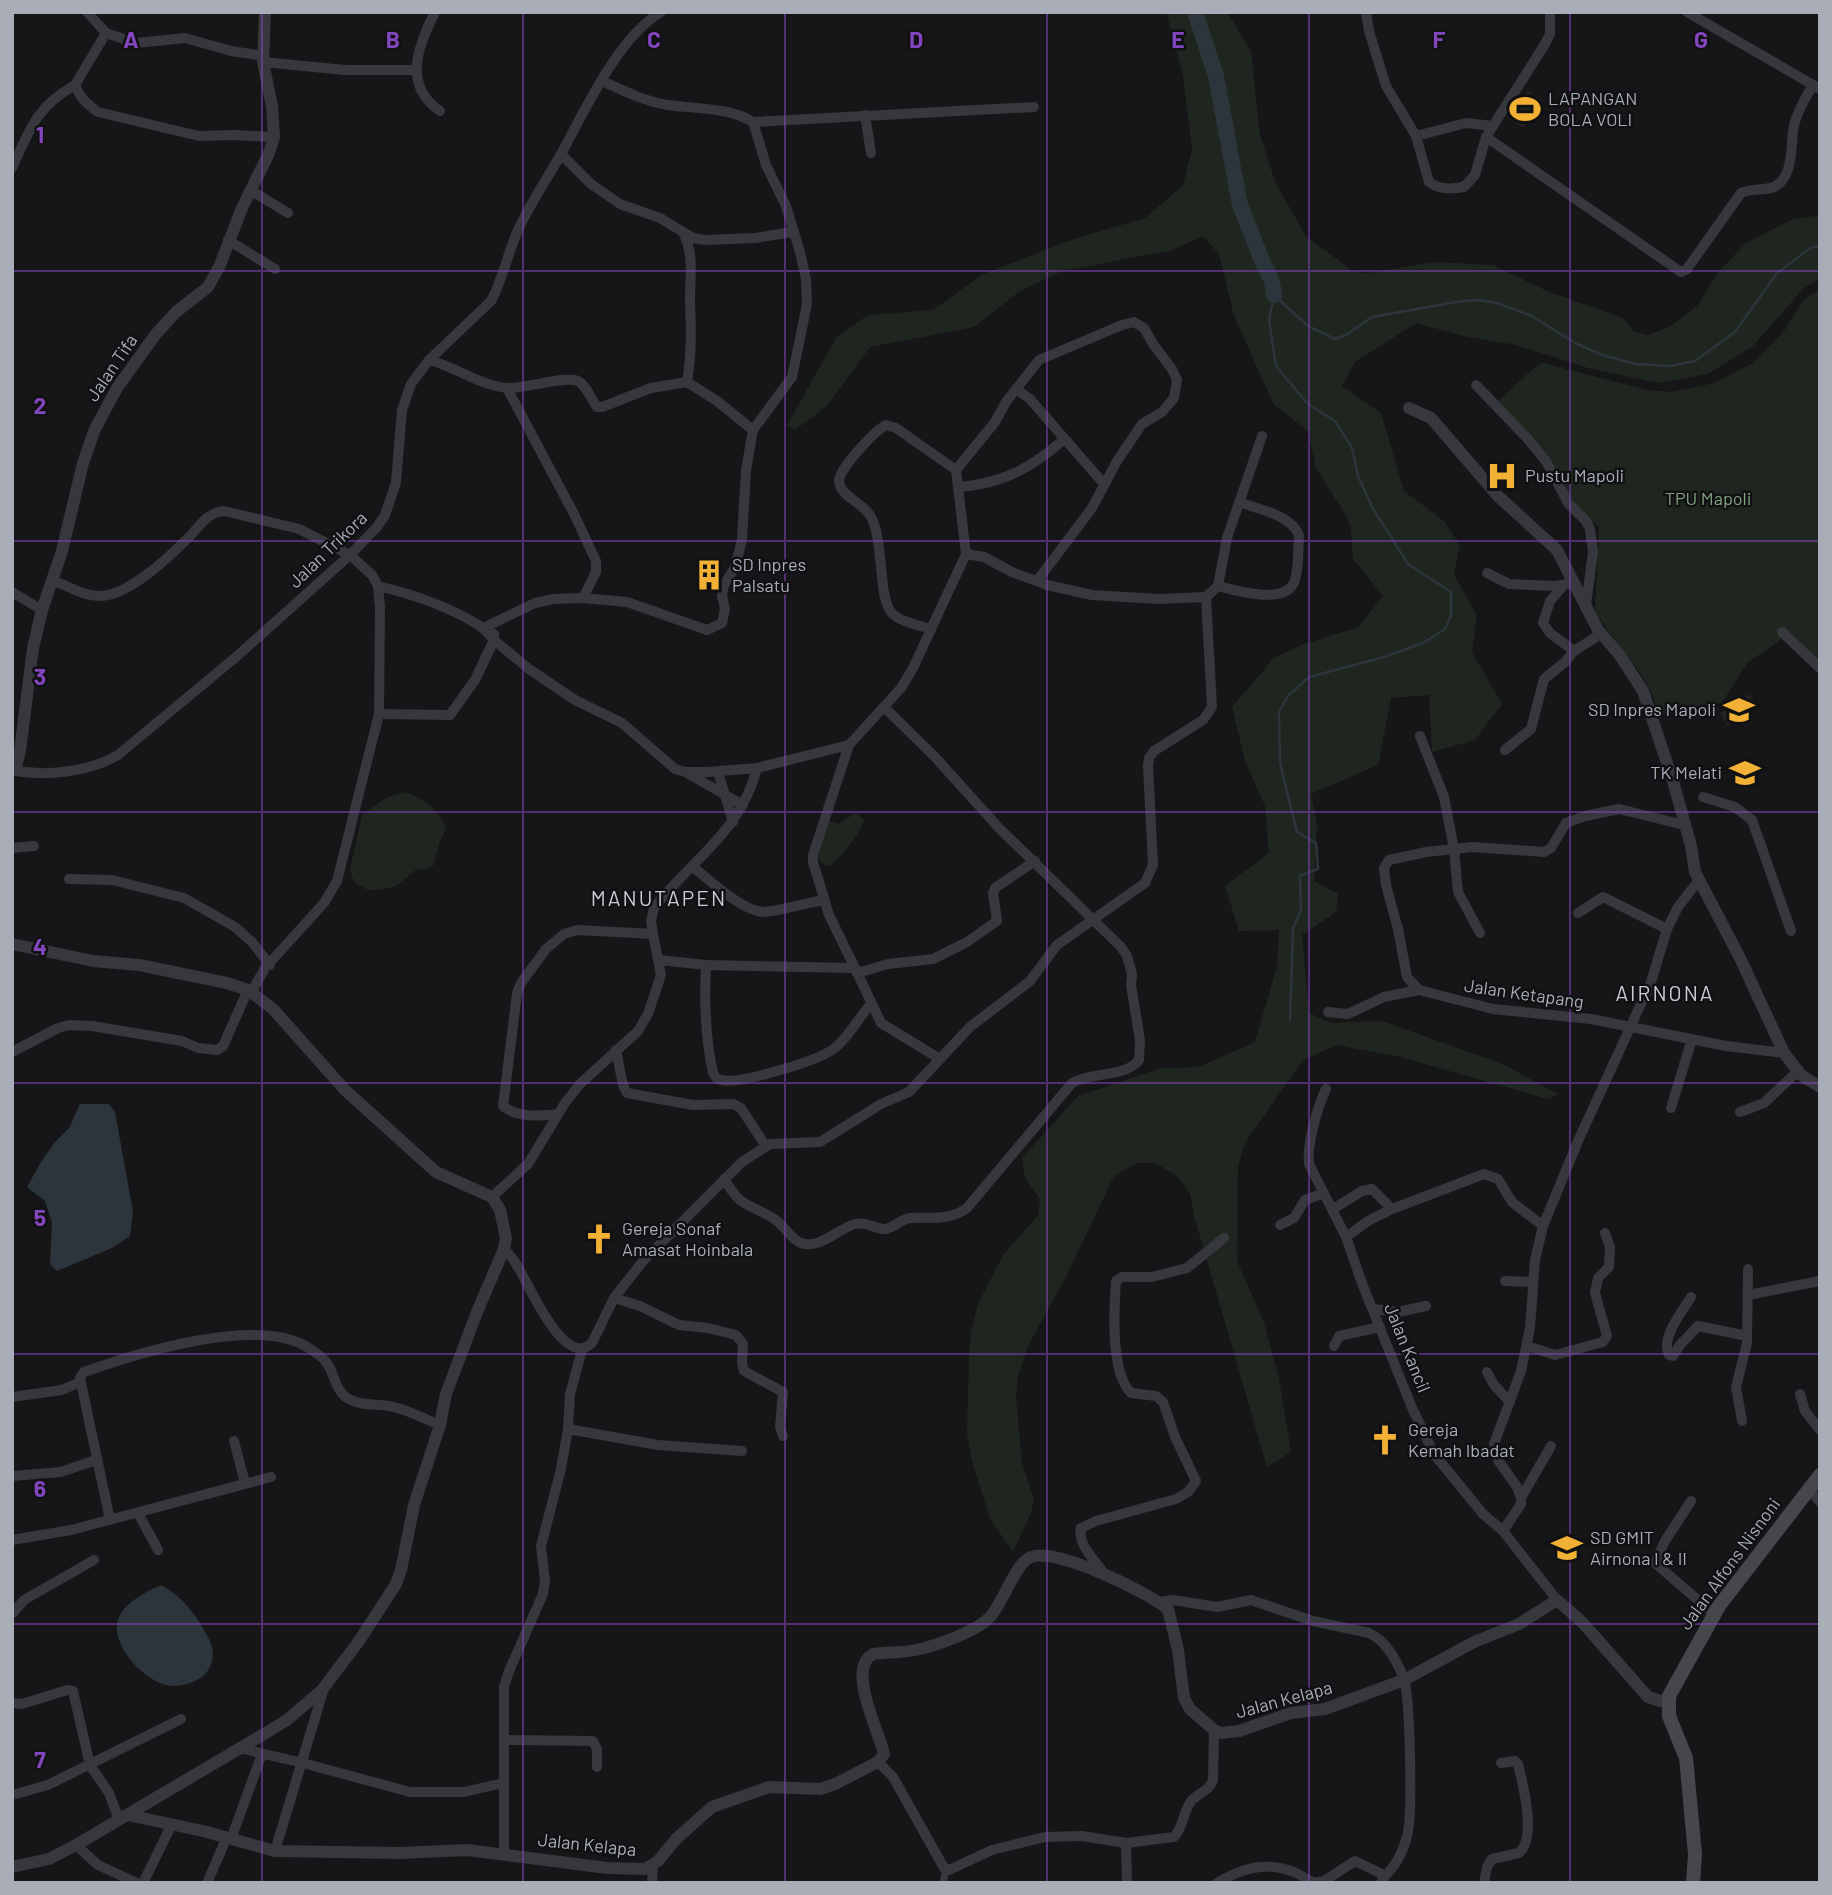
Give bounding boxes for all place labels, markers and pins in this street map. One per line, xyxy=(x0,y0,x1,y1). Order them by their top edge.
place label: LAPANGAN BOLA VOLI xyxy=(1548,87,1637,130)
sports icon: LAPANGAN BOLA VOLI xyxy=(1508,92,1542,126)
hospital icon: Pustu Mapoli xyxy=(1485,459,1519,493)
place label: Pustu Mapoli xyxy=(1525,464,1624,486)
place label: SD Inpres Palsatu xyxy=(732,553,806,596)
building icon: SD Inpres Palsatu xyxy=(692,558,726,592)
school or university icon: SD Inpres Mapoli xyxy=(1722,693,1756,727)
place label: SD Inpres Mapoli xyxy=(1588,698,1716,720)
school or university icon: TK Melati xyxy=(1728,756,1762,790)
place label: TK Melati xyxy=(1650,761,1722,783)
place label: Gereja Sonaf Amasat Hoinbala xyxy=(622,1217,753,1260)
church icon: Gereja Sonaf Amasat Hoinbala xyxy=(582,1222,616,1256)
place label: Gereja Kemah Ibadat xyxy=(1408,1418,1515,1461)
church icon: Gereja Kemah Ibadat xyxy=(1368,1423,1402,1457)
place label: SD GMIT Airnona I & II xyxy=(1590,1526,1687,1569)
school or university icon: SD GMIT Airnona I & II xyxy=(1550,1531,1584,1565)

